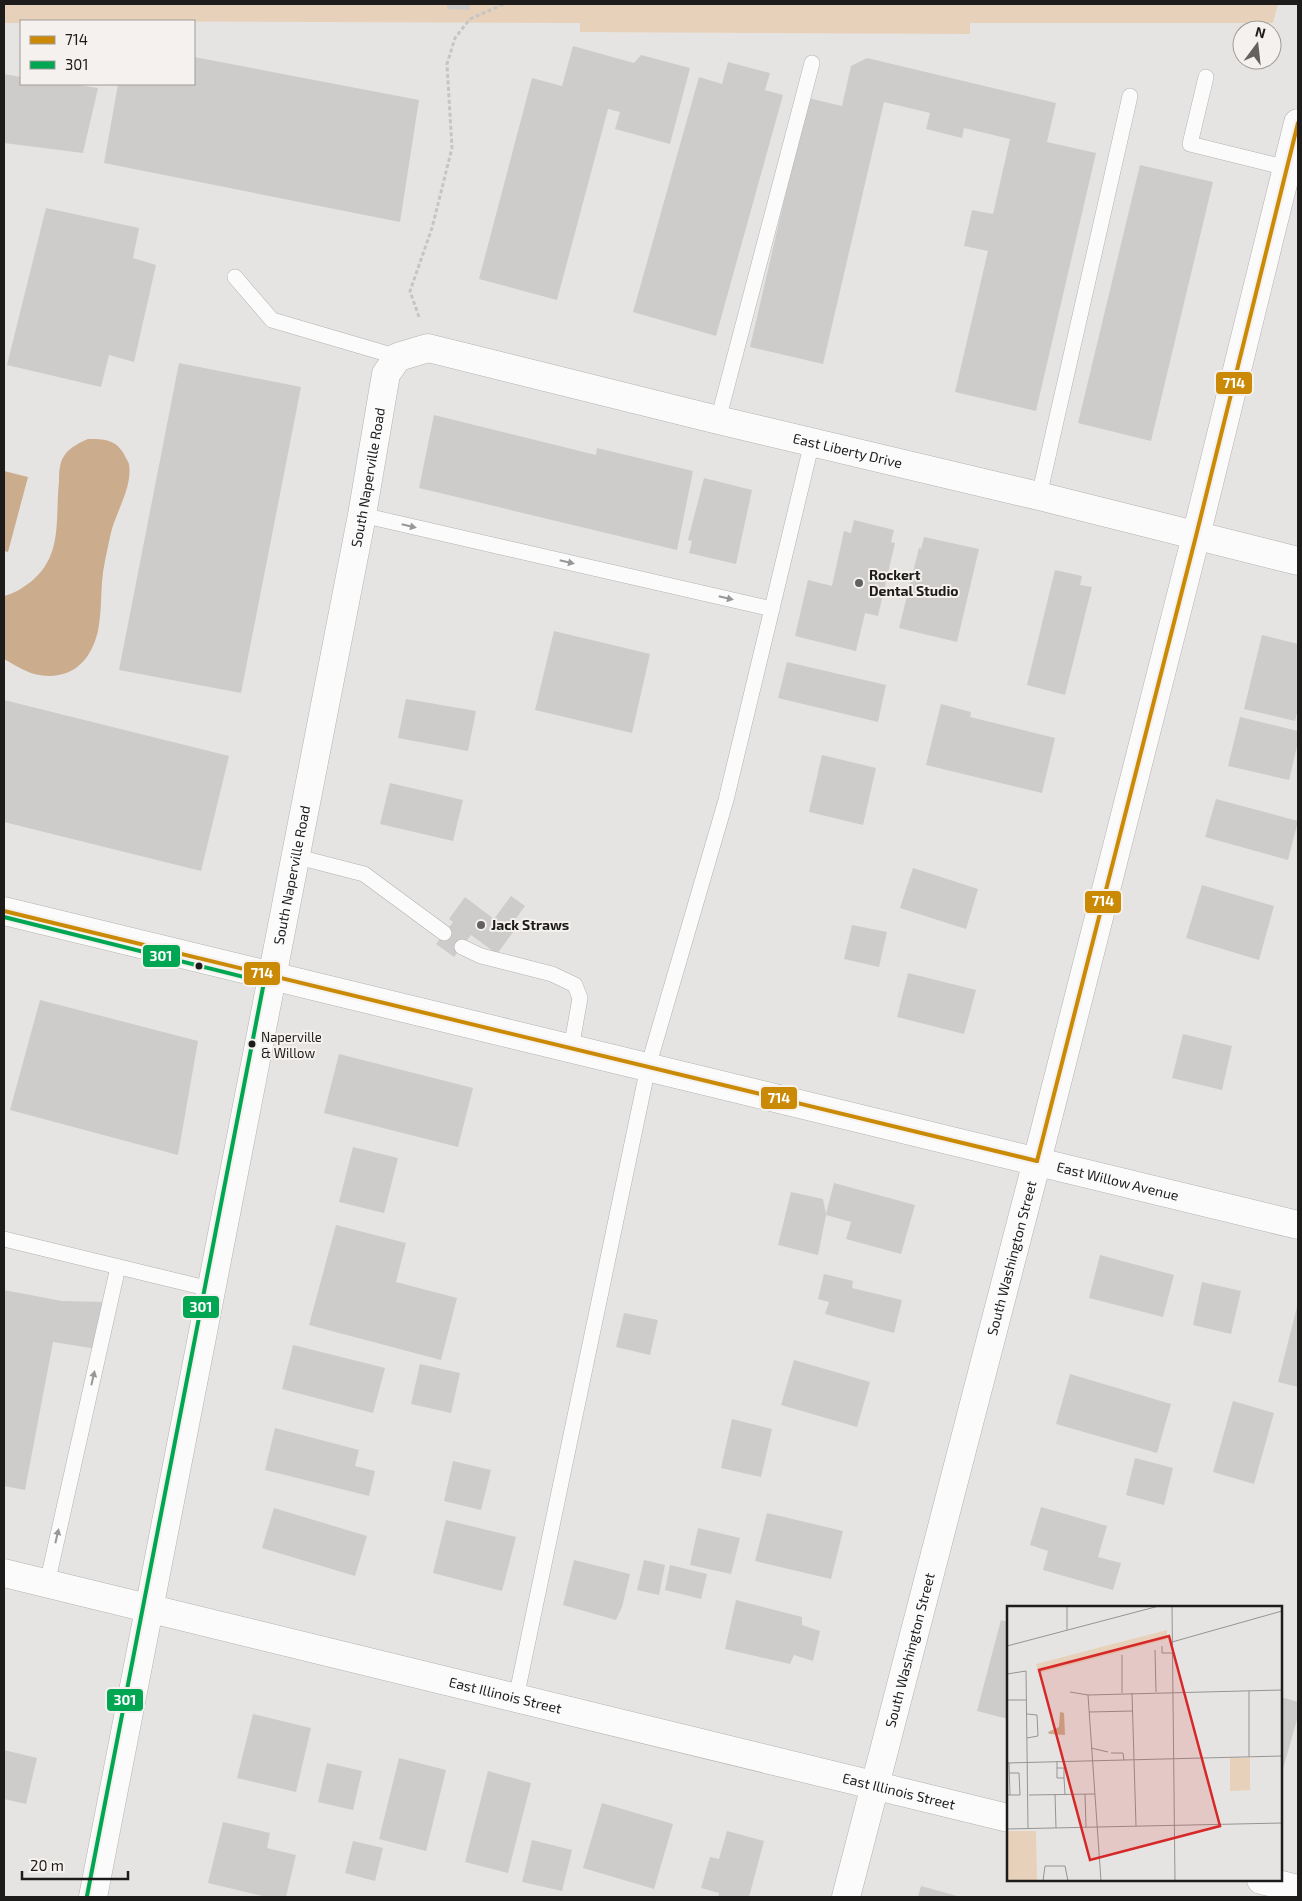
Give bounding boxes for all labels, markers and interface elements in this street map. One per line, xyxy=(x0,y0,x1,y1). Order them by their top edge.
legend xyxy=(20,20,195,85)
north arrow xyxy=(1232,20,1282,70)
text: N xyxy=(1253,22,1268,41)
text: 714 xyxy=(65,30,88,48)
text: 301 xyxy=(65,55,88,73)
line badge: 714 xyxy=(1215,371,1253,395)
text: 714 xyxy=(1223,374,1245,391)
street label: South Naperville Road xyxy=(347,406,388,549)
street label: East Liberty Drive xyxy=(791,429,904,471)
one-way arrow xyxy=(401,522,416,530)
one-way arrow xyxy=(560,558,575,566)
place label: Rockert Dental Studio xyxy=(869,566,959,599)
marker: Rockert Dental Studio xyxy=(853,577,865,589)
one-way arrow xyxy=(718,594,733,602)
street label: South Naperville Road xyxy=(270,804,313,946)
line badge: 714 xyxy=(1084,890,1122,914)
text: 714 xyxy=(1092,892,1114,909)
place label: Jack Straws xyxy=(491,916,569,933)
marker: Jack Straws xyxy=(475,919,487,931)
line badge: 301 xyxy=(142,944,181,968)
text: 301 xyxy=(150,947,172,964)
unlabelled marker xyxy=(194,961,204,971)
line badge: 714 xyxy=(243,961,281,986)
text: 714 xyxy=(251,964,273,981)
place label: Naperville & Willow xyxy=(261,1029,322,1061)
marker: Naperville & Willow xyxy=(247,1039,257,1049)
line badge: 714 xyxy=(760,1086,798,1110)
text: 714 xyxy=(768,1089,790,1106)
street label: East Willow Avenue xyxy=(1055,1158,1181,1204)
street label: South Washington Street xyxy=(983,1179,1040,1337)
line badge: 301 xyxy=(182,1295,220,1319)
text: 301 xyxy=(190,1298,212,1315)
one-way arrow xyxy=(89,1370,97,1385)
one-way arrow xyxy=(54,1528,62,1544)
street label: South Washington Street xyxy=(881,1571,938,1729)
inset map xyxy=(1007,1606,1282,1881)
street label: East Illinois Street xyxy=(447,1673,563,1717)
line badge: 301 xyxy=(106,1688,144,1712)
text: 301 xyxy=(114,1691,136,1708)
street label: East Illinois Street xyxy=(841,1769,957,1813)
scale bar xyxy=(22,1848,129,1880)
text: 20 m xyxy=(30,1856,64,1874)

